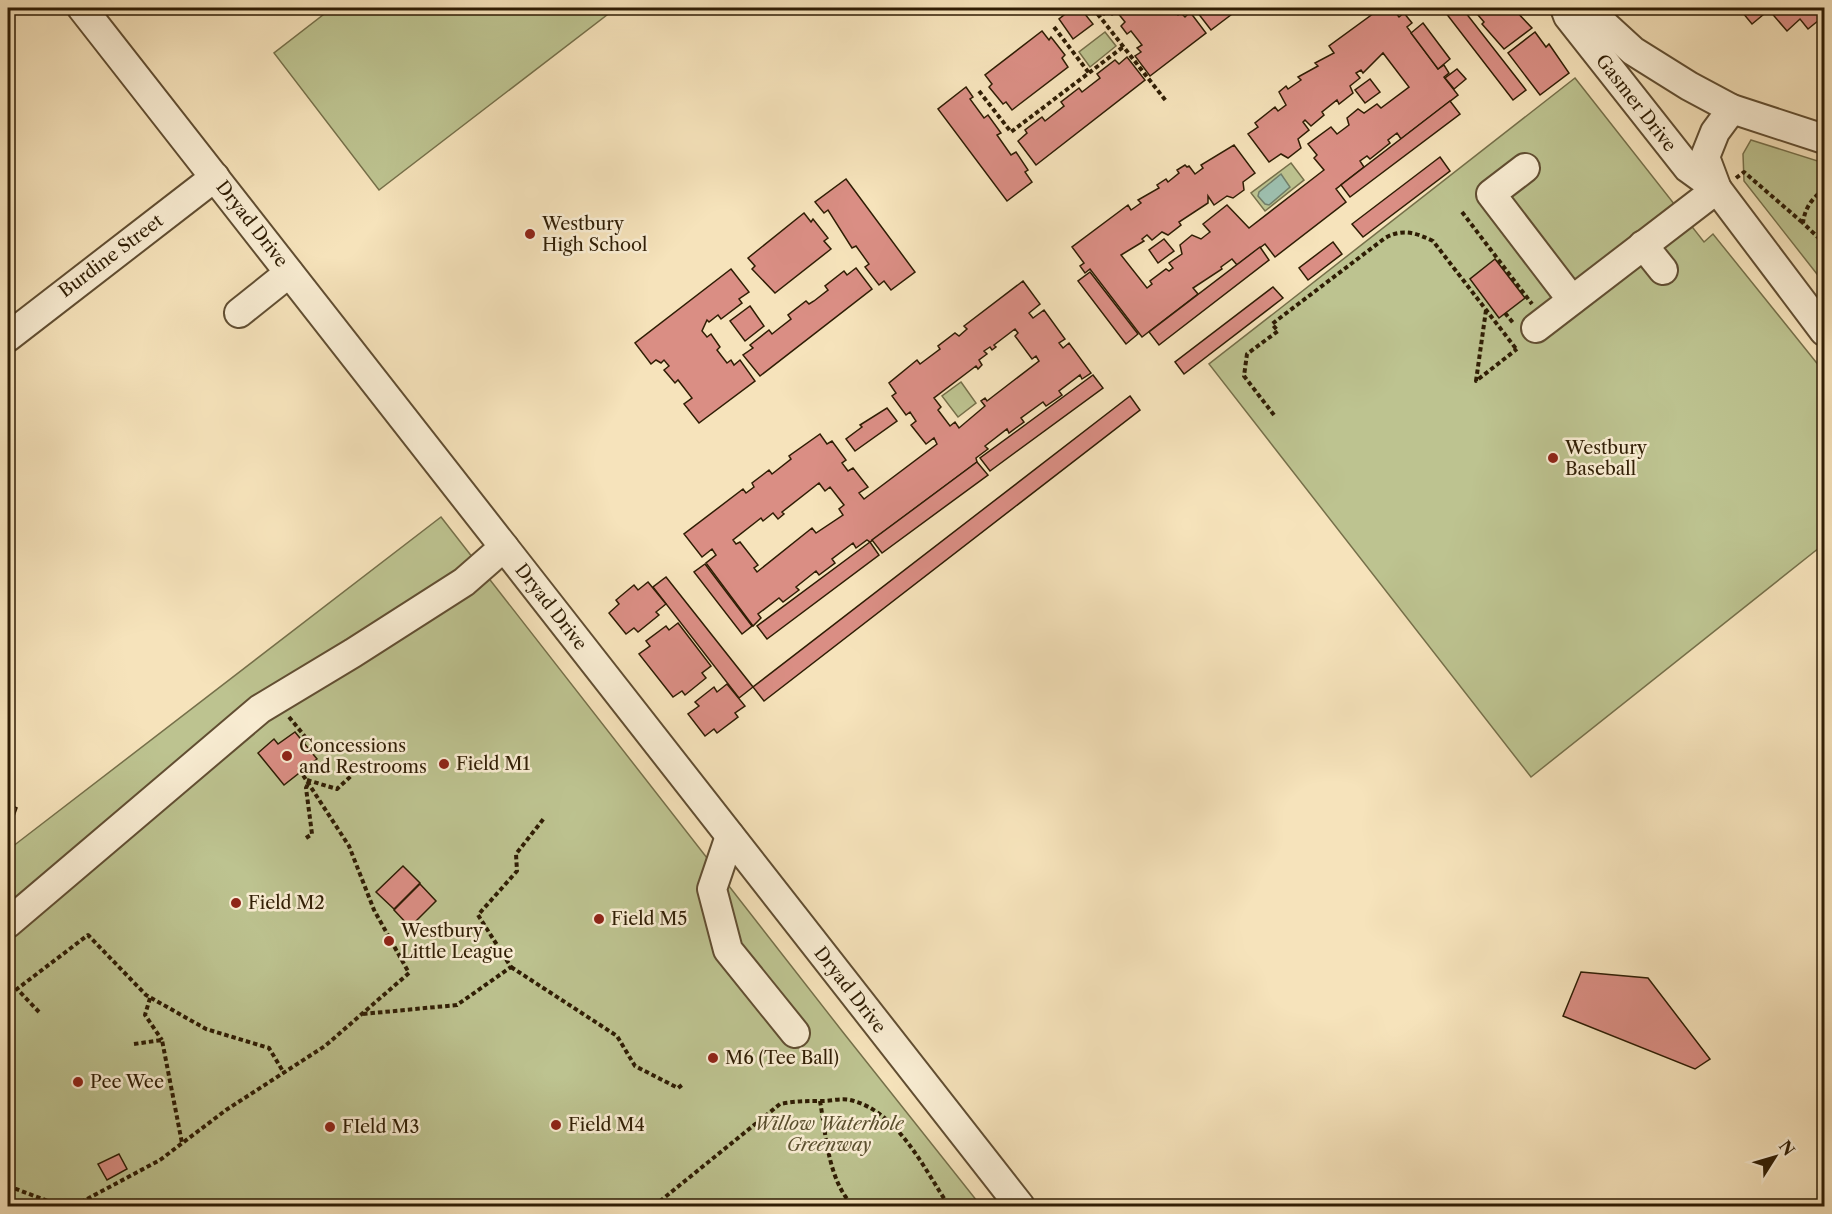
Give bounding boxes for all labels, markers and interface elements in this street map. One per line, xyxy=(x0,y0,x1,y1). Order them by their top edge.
street label: Gasmer Drive xyxy=(1591,50,1681,156)
street label: Dryad Drive xyxy=(211,176,293,272)
street label: Burdine Street xyxy=(55,209,168,302)
place label: Westbury High School xyxy=(541,213,647,256)
marker: Westbury High School xyxy=(523,227,537,241)
place label: Westbury Baseball xyxy=(1564,437,1648,480)
marker: Westbury Baseball xyxy=(1546,451,1560,465)
street label: Dryad Drive xyxy=(510,559,592,655)
place label: Concessions and Restrooms xyxy=(299,735,427,778)
marker: Concessions and Restrooms xyxy=(280,749,294,763)
place label: Field M1 xyxy=(456,753,530,775)
marker: Field M1 xyxy=(437,757,451,771)
place label: Field M2 xyxy=(248,892,325,914)
marker: Field M2 xyxy=(229,896,243,910)
place label: Field M5 xyxy=(611,908,687,930)
marker: Field M5 xyxy=(592,912,606,926)
place label: Westbury Little League xyxy=(400,920,513,963)
marker: Westbury Little League xyxy=(382,934,396,948)
street label: Dryad Drive xyxy=(809,942,891,1038)
place label: M6 (Tee Ball) xyxy=(725,1047,839,1069)
marker: M6 (Tee Ball) xyxy=(706,1051,720,1065)
place label: Pee Wee xyxy=(90,1071,164,1093)
marker: Pee Wee xyxy=(71,1075,85,1089)
park label: Willow Waterhole Greenway xyxy=(754,1113,905,1156)
place label: Field M4 xyxy=(568,1114,645,1136)
place label: FIeld M3 xyxy=(342,1116,419,1138)
marker: Field M4 xyxy=(549,1118,563,1132)
marker: FIeld M3 xyxy=(323,1120,337,1134)
north arrow xyxy=(1745,1127,1805,1187)
text: N xyxy=(1775,1136,1799,1160)

